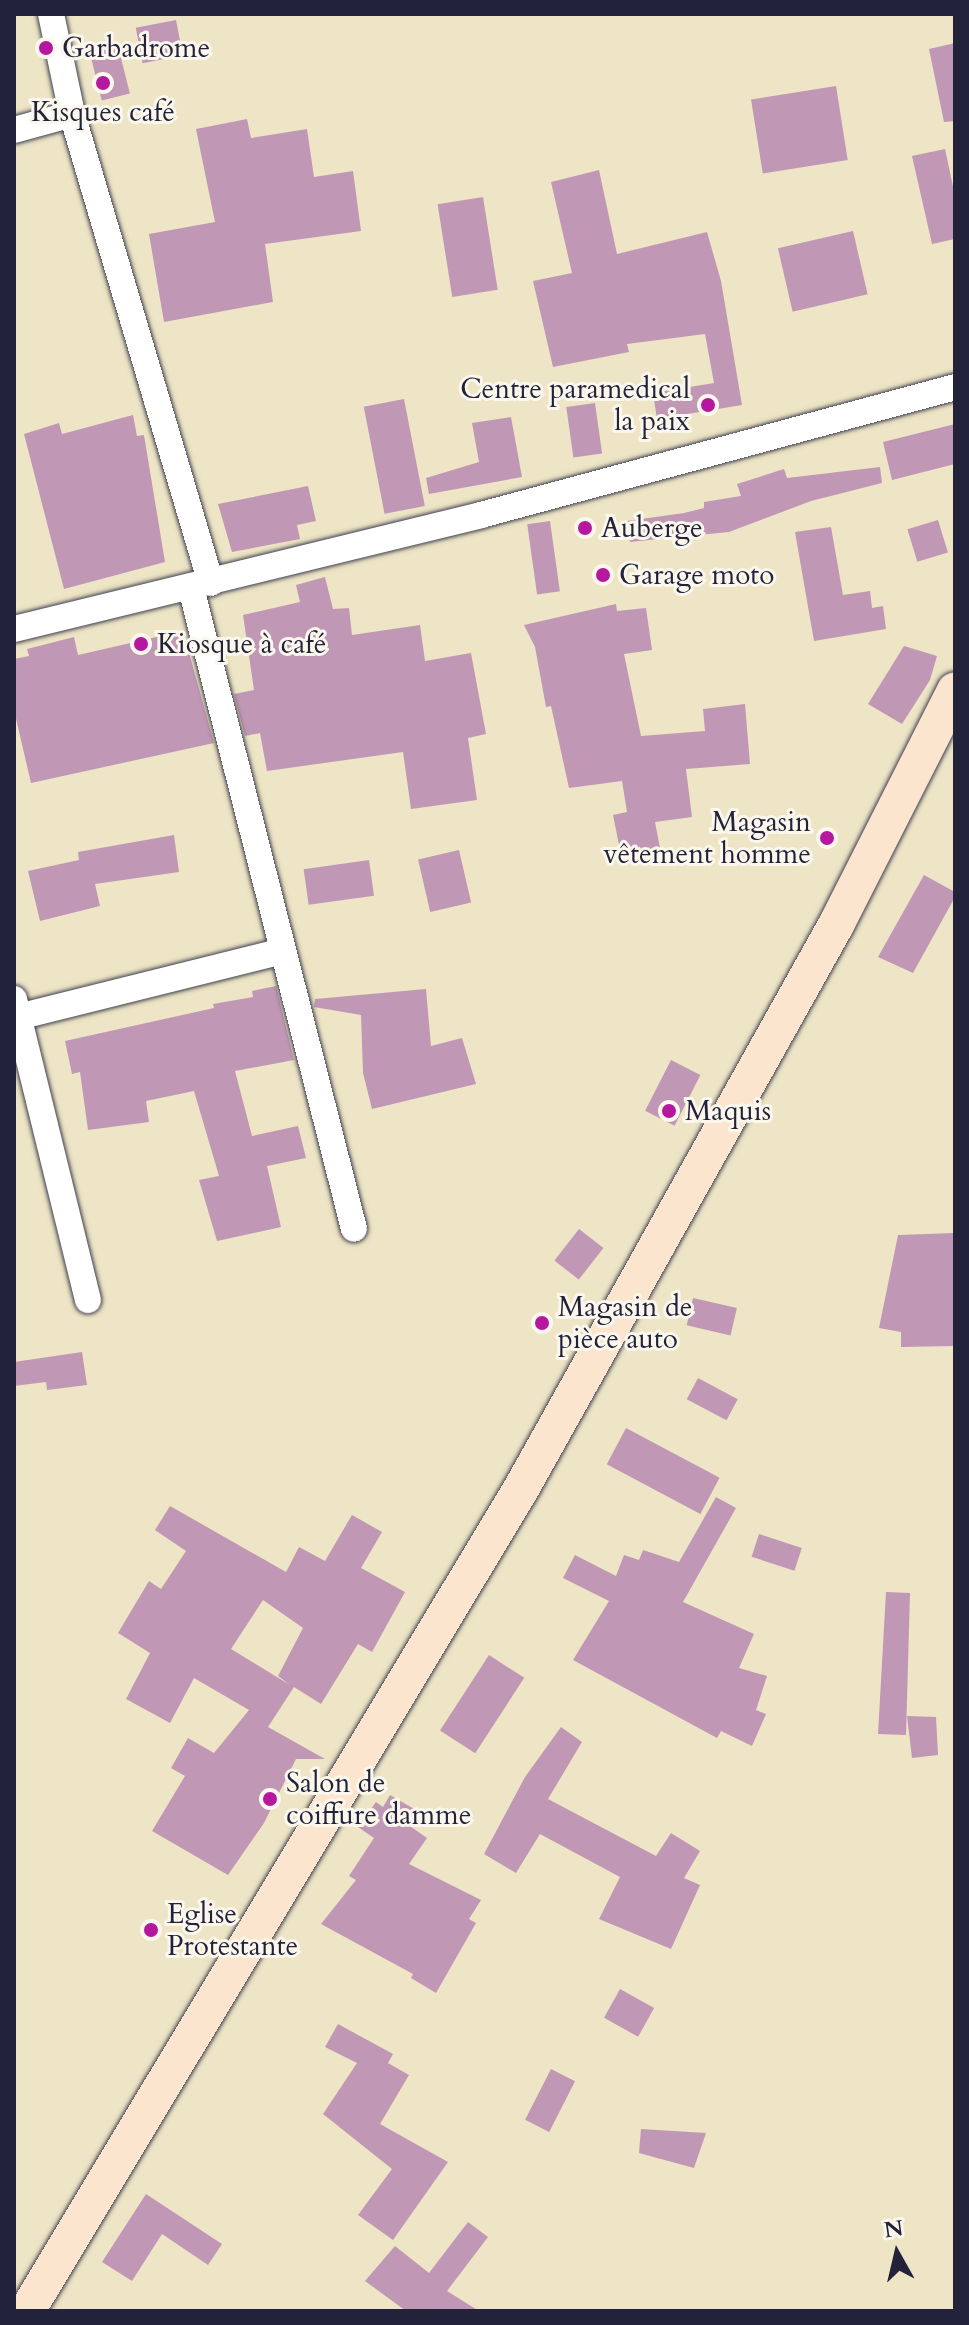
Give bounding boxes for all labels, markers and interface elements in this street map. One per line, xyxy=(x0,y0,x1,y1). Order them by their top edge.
place label: Garbadrome xyxy=(62,31,210,65)
marker: Garbadrome xyxy=(37,39,55,57)
marker: Kisques café xyxy=(94,74,112,92)
place label: Kisques café xyxy=(31,95,175,129)
place label: Centre paramedical la paix xyxy=(460,372,690,438)
marker: Centre paramedical la paix xyxy=(697,394,719,416)
place label: Auberge xyxy=(601,511,703,545)
marker: Auberge xyxy=(576,519,594,537)
place label: Garage moto xyxy=(619,558,774,592)
marker: Garage moto xyxy=(594,566,612,584)
place label: Kiosque à café xyxy=(157,627,327,661)
marker: Kiosque à café xyxy=(132,635,150,653)
place label: Magasin vêtement homme xyxy=(603,805,811,871)
marker: Magasin vêtement homme xyxy=(818,829,836,847)
place label: Maquis xyxy=(685,1094,771,1128)
marker: Maquis xyxy=(660,1102,678,1120)
place label: Magasin de pièce auto xyxy=(558,1290,693,1356)
marker: Magasin de pièce auto xyxy=(533,1314,551,1332)
place label: Salon de coiffure damme xyxy=(286,1766,471,1832)
marker: Salon de coiffure damme xyxy=(261,1790,279,1808)
place label: Eglise Protestante xyxy=(167,1897,298,1963)
marker: Eglise Protestante xyxy=(142,1921,160,1939)
north arrow xyxy=(857,2213,937,2293)
text: N xyxy=(882,2213,905,2245)

